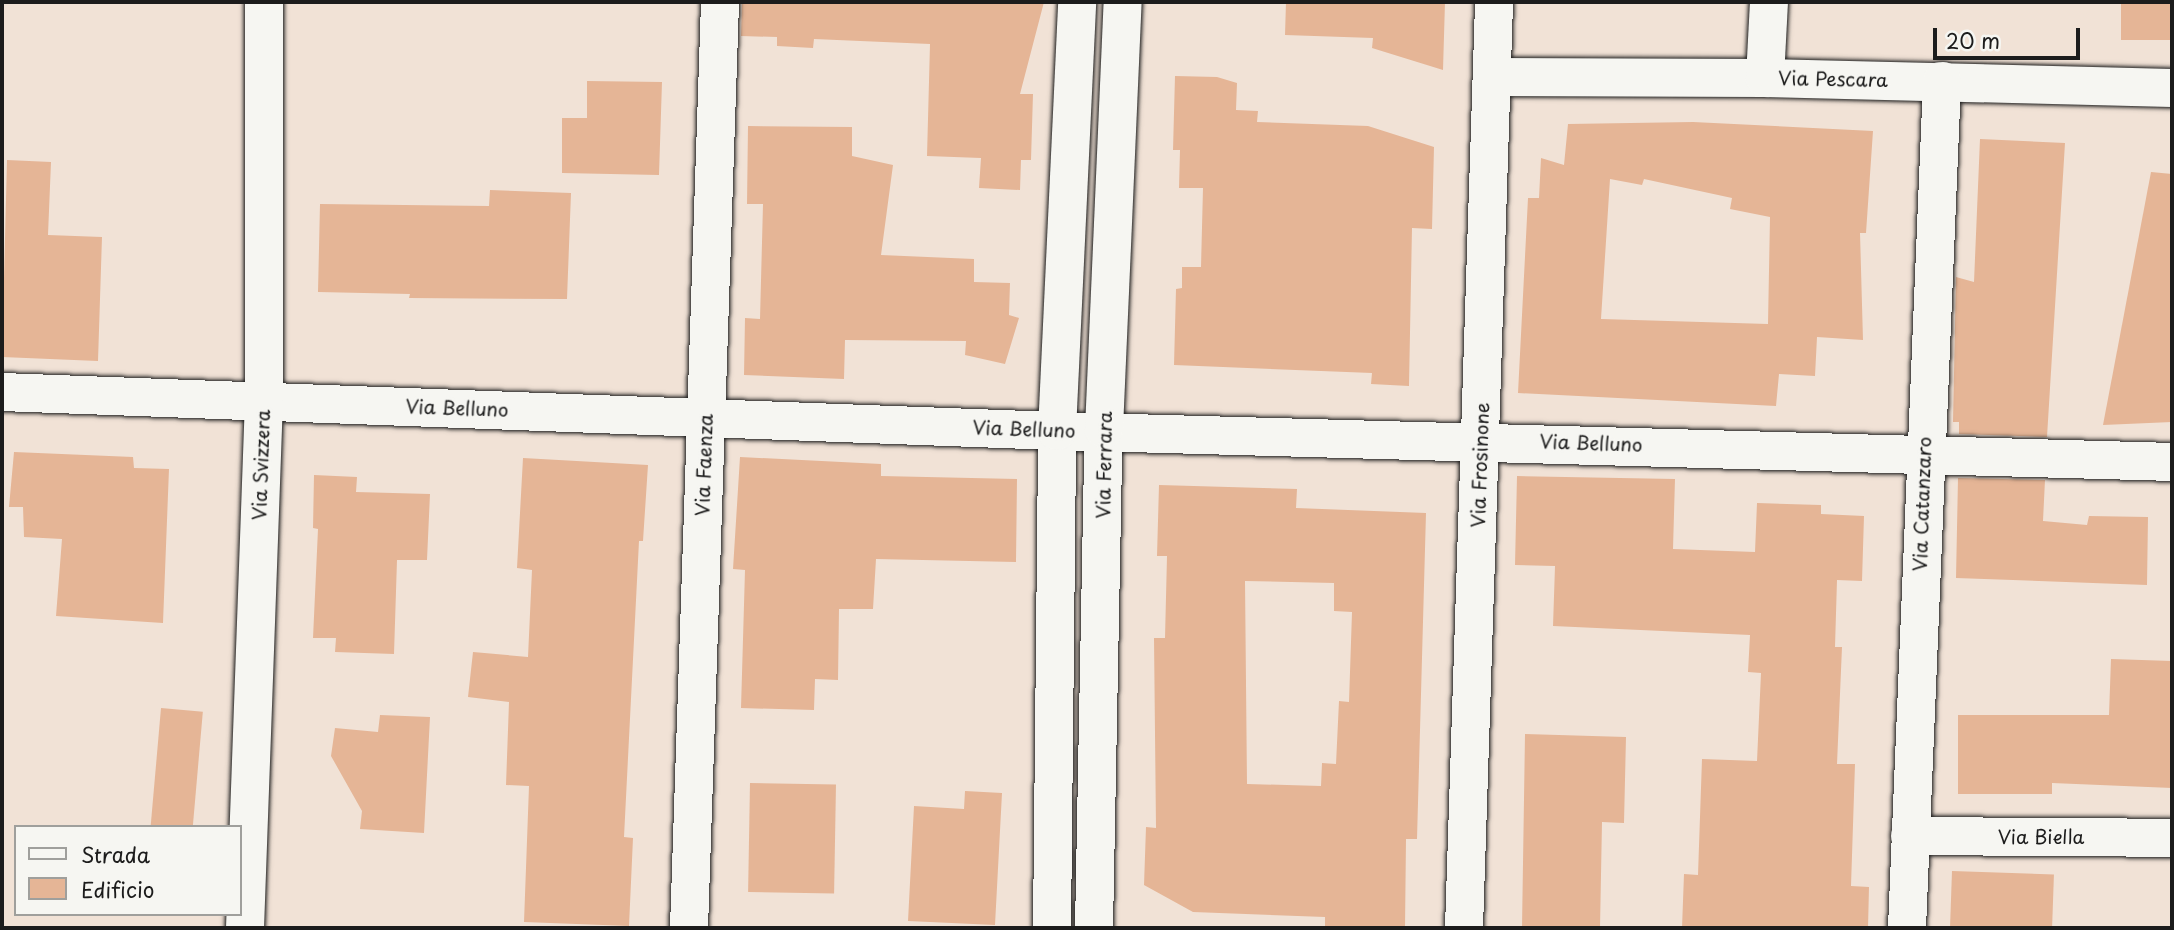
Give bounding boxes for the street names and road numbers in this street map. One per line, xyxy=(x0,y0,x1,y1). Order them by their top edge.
street label: Via Pescara xyxy=(1778,67,1888,91)
street label: Via Belluno xyxy=(405,395,509,421)
street label: Via Frosinone xyxy=(1466,403,1494,527)
street label: Via Svizzera xyxy=(248,409,274,521)
street label: Via Ferrara xyxy=(1092,412,1116,518)
street label: Via Faenza xyxy=(691,414,717,516)
street label: Via Belluno xyxy=(972,416,1076,442)
street label: Via Belluno xyxy=(1539,430,1643,456)
street label: Via Catanzaro xyxy=(1908,437,1936,571)
street label: Via Biella xyxy=(1998,826,2084,848)

